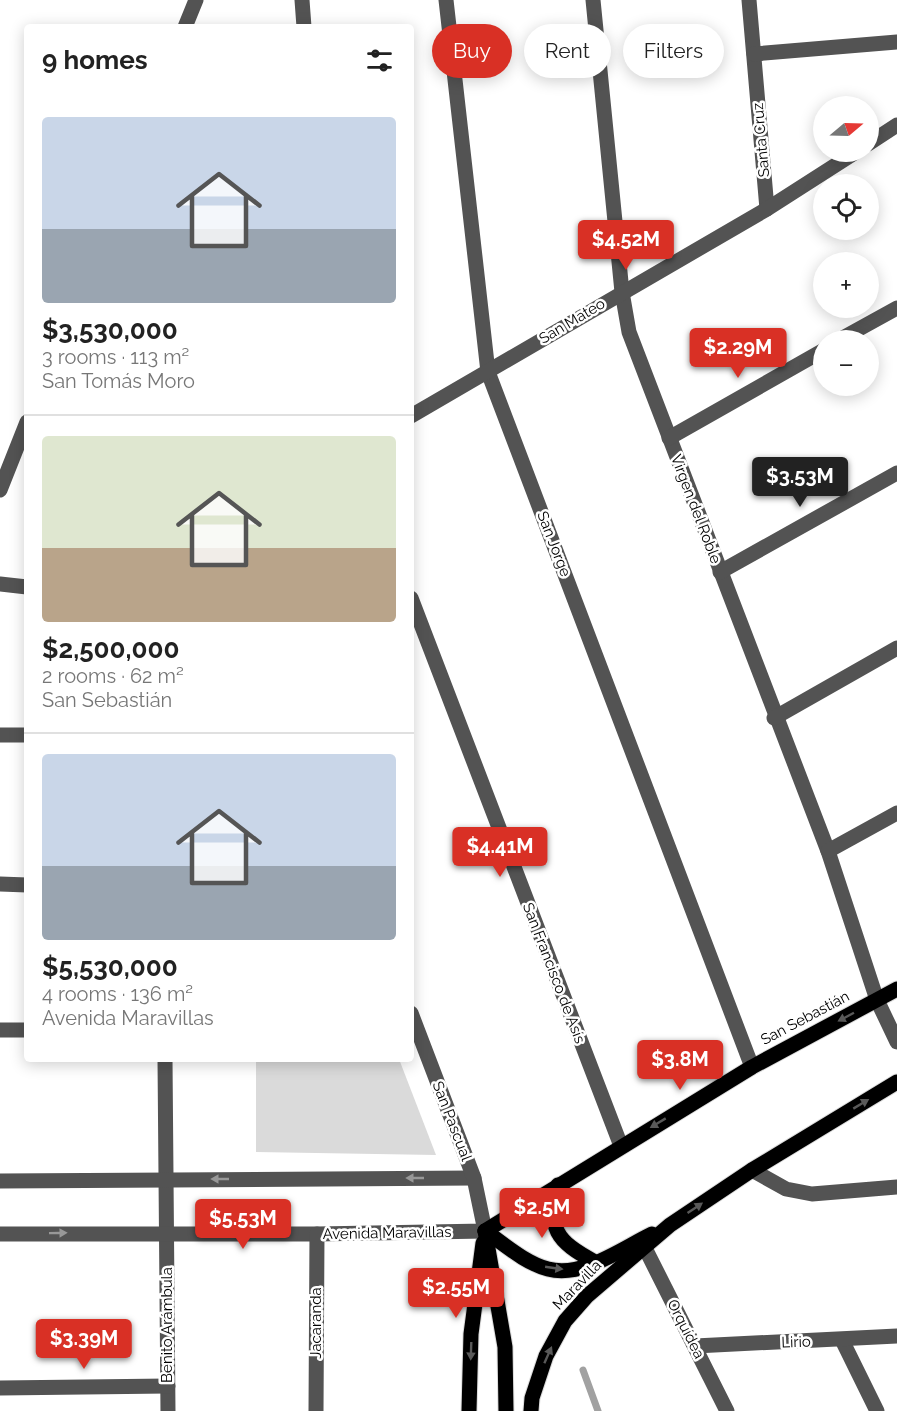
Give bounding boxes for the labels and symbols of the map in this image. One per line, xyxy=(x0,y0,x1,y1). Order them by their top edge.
north arrow xyxy=(813,96,879,162)
street label: Santa Cruz xyxy=(749,102,773,178)
pin: $4.52M xyxy=(577,220,675,271)
street label: San Mateo xyxy=(536,294,608,348)
pin: $2.29M xyxy=(689,328,787,379)
street label: Virgen del Roble xyxy=(667,452,725,566)
pin: $3.53M xyxy=(751,457,849,508)
street label: San Jorge xyxy=(533,509,575,579)
pin: $4.41M xyxy=(451,827,549,878)
street label: San Francisco de Asís xyxy=(519,900,589,1046)
street label: San Sebastián xyxy=(758,987,852,1049)
one-way arrow xyxy=(837,1012,854,1022)
pin: $3.8M xyxy=(638,1040,722,1091)
street label: San Pascual xyxy=(429,1079,476,1164)
one-way arrow xyxy=(853,1099,869,1110)
one-way arrow xyxy=(650,1118,666,1129)
one-way arrow xyxy=(406,1173,425,1183)
one-way arrow xyxy=(211,1174,230,1184)
pin: $2.5M xyxy=(500,1188,584,1239)
pin: $5.53M xyxy=(194,1199,292,1250)
one-way arrow xyxy=(687,1202,703,1214)
street label: Avenida Maravillas xyxy=(322,1223,452,1243)
one-way arrow xyxy=(49,1228,68,1238)
street label: Maravilla xyxy=(549,1256,605,1314)
one-way arrow xyxy=(544,1264,563,1273)
street label: Benito Arámbula xyxy=(158,1267,176,1383)
pin: $2.55M xyxy=(407,1268,505,1319)
street label: Jacaranda xyxy=(307,1287,325,1359)
street label: Orquídea xyxy=(663,1296,709,1362)
pin: $3.39M xyxy=(35,1319,133,1370)
street label: Lirio xyxy=(781,1332,811,1352)
one-way arrow xyxy=(466,1342,475,1361)
one-way arrow xyxy=(543,1347,552,1364)

